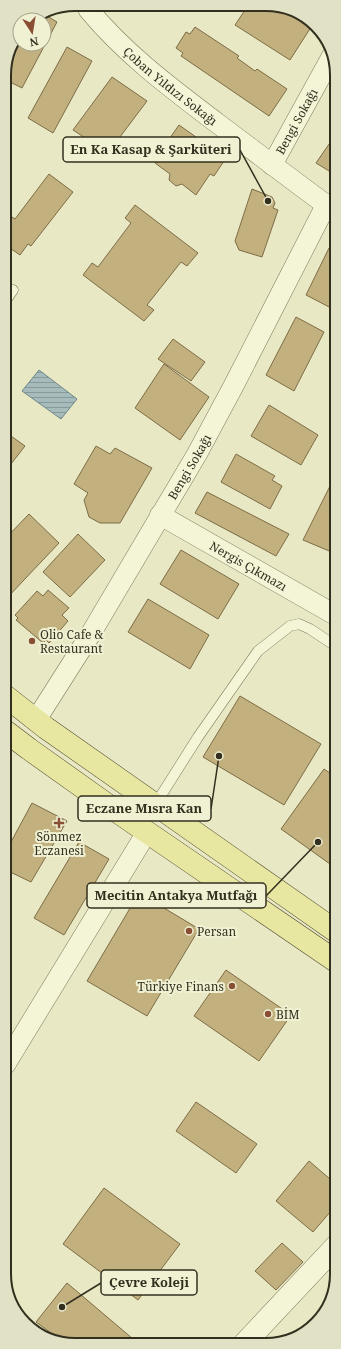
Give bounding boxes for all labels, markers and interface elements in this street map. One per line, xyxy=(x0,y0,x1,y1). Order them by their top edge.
north arrow xyxy=(12,12,52,52)
text: N xyxy=(28,34,40,51)
street label: Çoban Yıldızı Sokağı xyxy=(120,43,221,129)
street label: Bengi Sokağı xyxy=(271,85,321,157)
callout: En Ka Kasap & Şarküteri xyxy=(63,137,240,162)
text: En Ka Kasap & Şarküteri xyxy=(70,140,232,158)
street label: Bengi Sokağı xyxy=(163,431,215,503)
street label: Nergis Çıkmazı xyxy=(207,537,290,594)
place label: Olio Cafe & Restaurant xyxy=(40,626,104,657)
marker: Olio Cafe & Restaurant xyxy=(27,636,37,646)
callout: Eczane Mısra Kan xyxy=(78,796,211,821)
text: Eczane Mısra Kan xyxy=(86,799,203,817)
marker: Sönmez Eczanesi xyxy=(54,818,64,828)
place label: Sönmez Eczanesi xyxy=(34,828,84,859)
callout: Mecitin Antakya Mutfağı xyxy=(87,883,266,908)
text: Mecitin Antakya Mutfağı xyxy=(95,886,258,904)
place label: Persan xyxy=(197,923,236,940)
marker: Persan xyxy=(184,926,194,936)
place label: Türkiye Finans xyxy=(138,978,224,995)
marker: Türkiye Finans xyxy=(227,981,237,991)
place label: BİM xyxy=(276,1006,300,1023)
marker: BİM xyxy=(263,1009,273,1019)
callout: Çevre Koleji xyxy=(101,1270,197,1295)
text: Çevre Koleji xyxy=(109,1273,189,1291)

